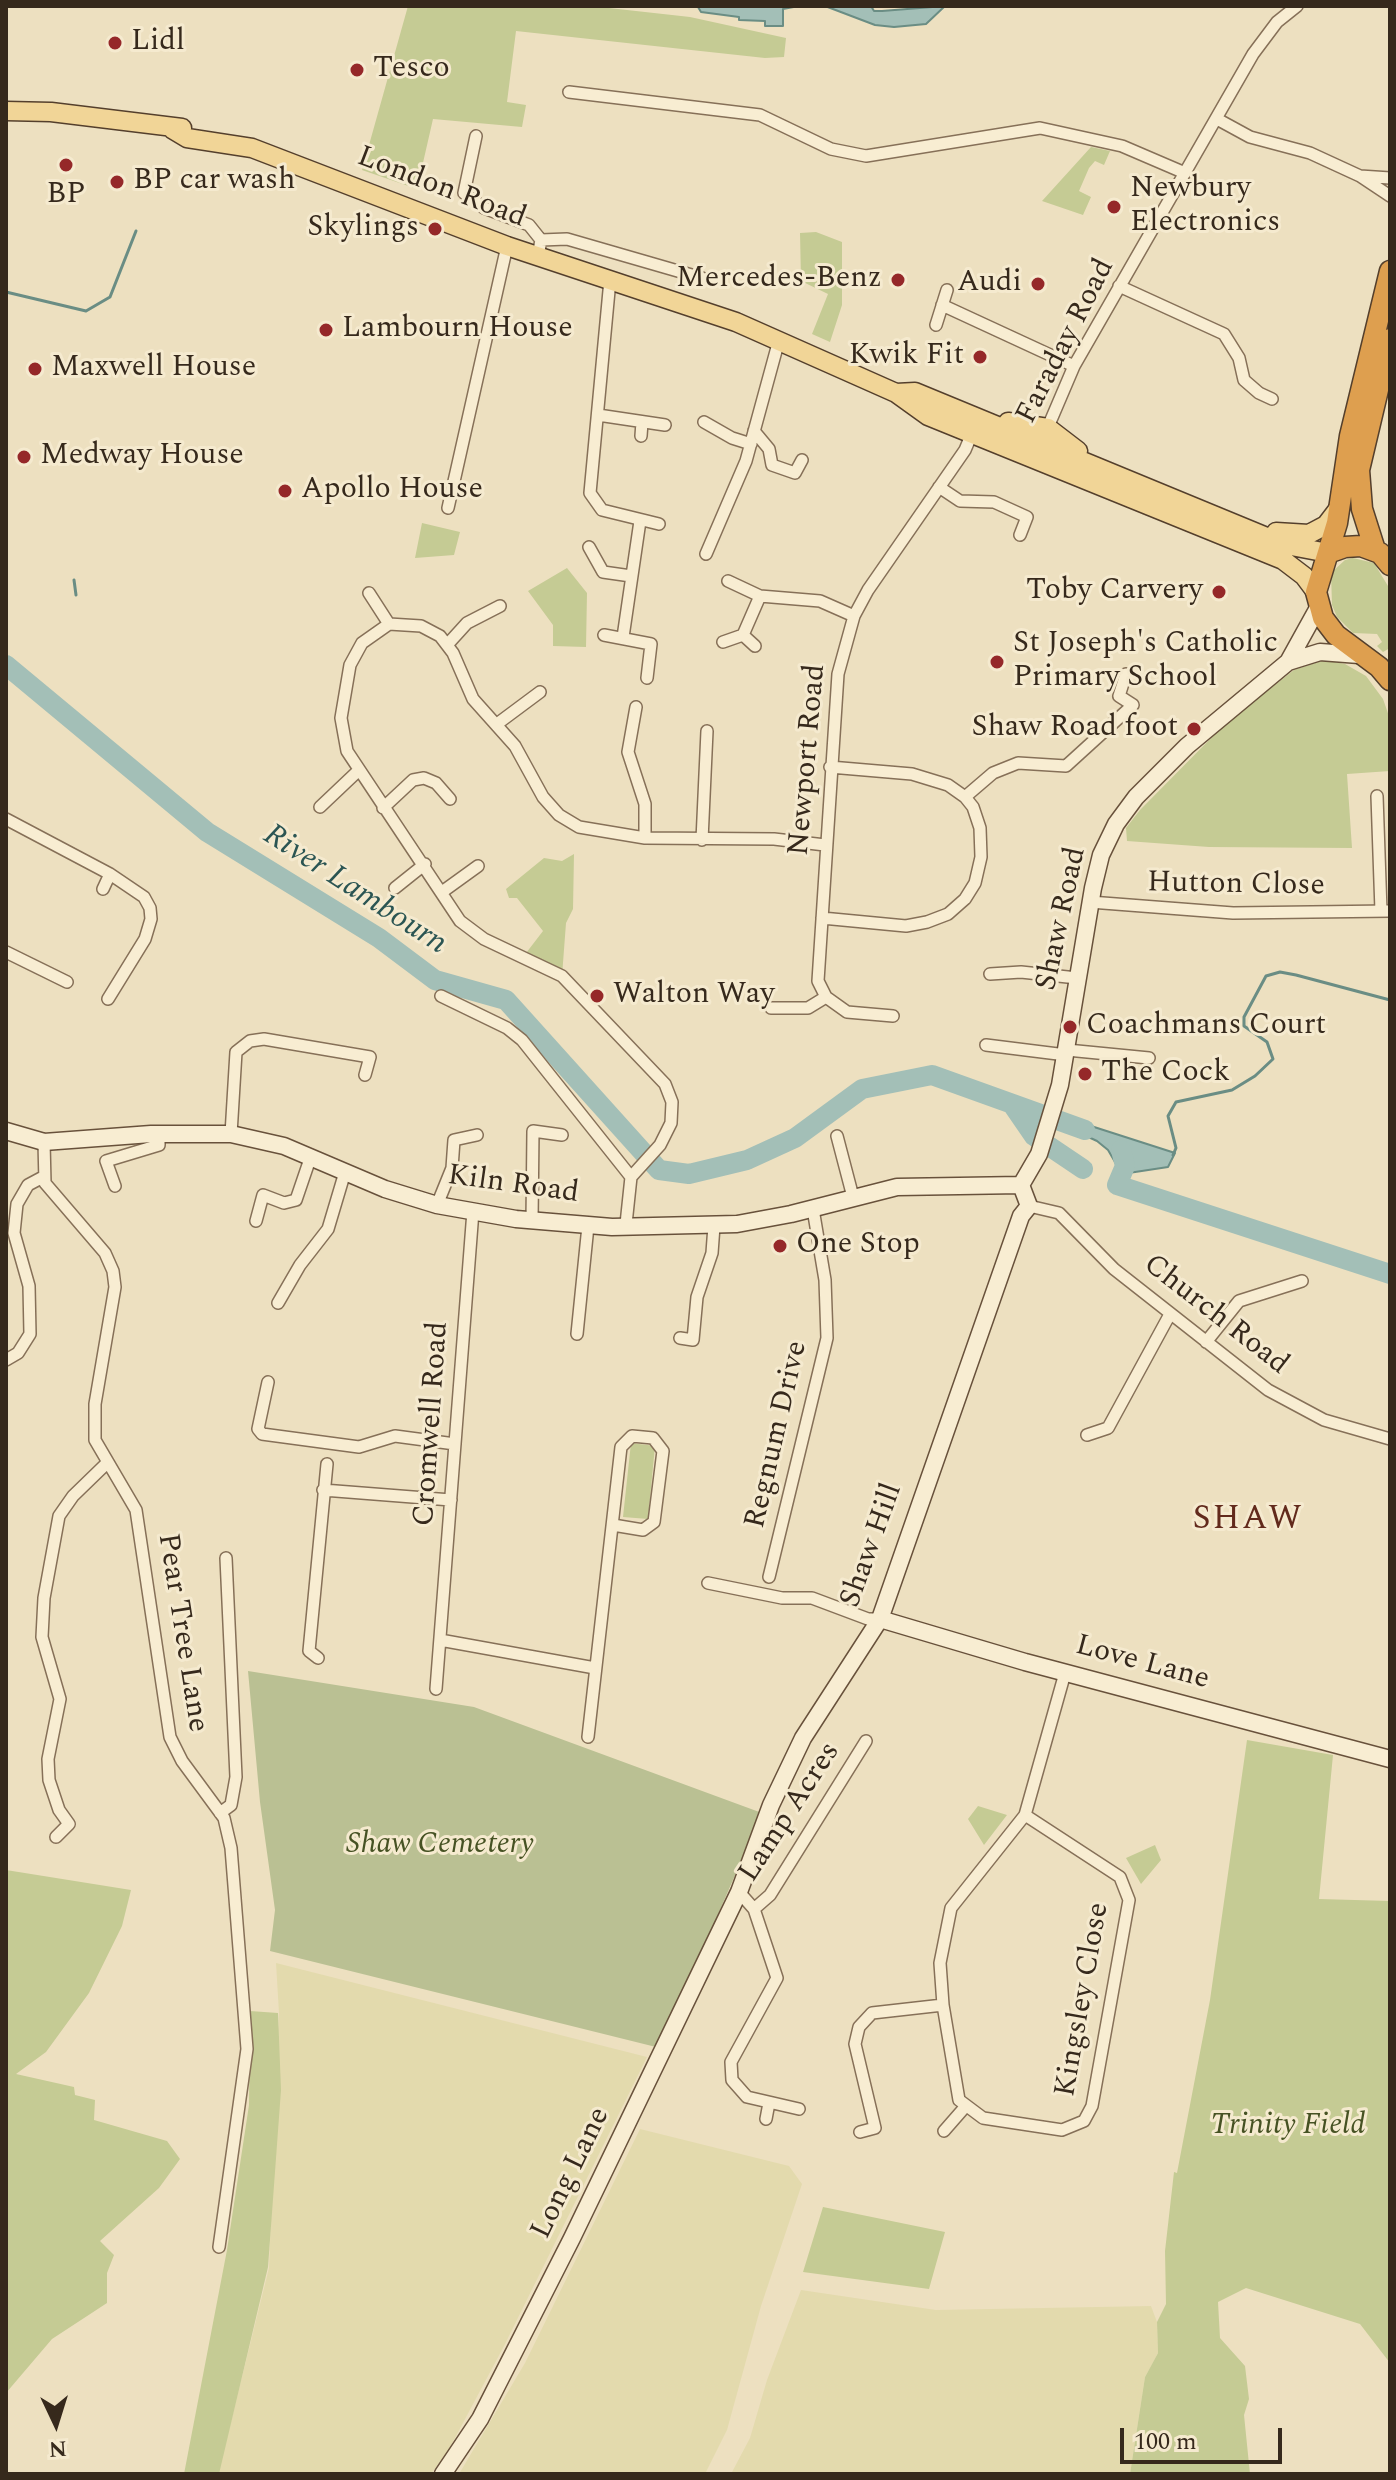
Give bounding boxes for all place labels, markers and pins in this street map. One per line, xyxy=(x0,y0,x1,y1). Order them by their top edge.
place label: Lidl xyxy=(131,25,185,61)
marker: Lidl xyxy=(106,34,124,52)
place label: Tesco xyxy=(373,52,450,88)
marker: Tesco xyxy=(348,61,366,79)
marker: BP xyxy=(57,156,75,174)
place label: BP car wash xyxy=(133,164,296,200)
place label: Newbury Electronics xyxy=(1130,172,1280,242)
marker: BP car wash xyxy=(108,173,126,191)
place label: BP xyxy=(47,178,85,214)
marker: Newbury Electronics xyxy=(1105,198,1123,216)
place label: Skylings xyxy=(307,211,419,247)
marker: Skylings xyxy=(426,220,444,238)
place label: Mercedes-Benz xyxy=(676,262,882,298)
place label: Audi xyxy=(957,266,1022,302)
marker: Mercedes-Benz xyxy=(889,271,907,289)
marker: Audi xyxy=(1029,275,1047,293)
place label: Lambourn House xyxy=(342,312,573,348)
marker: Lambourn House xyxy=(317,321,335,339)
place label: Kwik Fit xyxy=(849,339,964,375)
marker: Kwik Fit xyxy=(971,348,989,366)
place label: Maxwell House xyxy=(51,351,256,387)
marker: Maxwell House xyxy=(26,360,44,378)
place label: Medway House xyxy=(40,439,244,475)
marker: Medway House xyxy=(15,448,33,466)
place label: Apollo House xyxy=(301,473,483,509)
marker: Apollo House xyxy=(276,482,294,500)
place label: Toby Carvery xyxy=(1026,574,1203,610)
marker: Toby Carvery xyxy=(1210,583,1228,601)
place label: St Joseph's Catholic Primary School xyxy=(1013,627,1278,698)
marker: St Joseph's Catholic Primary School xyxy=(988,653,1006,671)
place label: Shaw Road foot xyxy=(971,711,1178,747)
marker: Shaw Road foot xyxy=(1185,720,1203,738)
place label: Walton Way xyxy=(613,978,775,1014)
marker: Walton Way xyxy=(588,987,606,1005)
place label: Coachmans Court xyxy=(1086,1009,1326,1045)
marker: Coachmans Court xyxy=(1061,1018,1079,1036)
place label: The Cock xyxy=(1101,1056,1230,1092)
marker: The Cock xyxy=(1076,1065,1094,1083)
place label: One Stop xyxy=(796,1228,920,1264)
marker: One Stop xyxy=(771,1237,789,1255)

